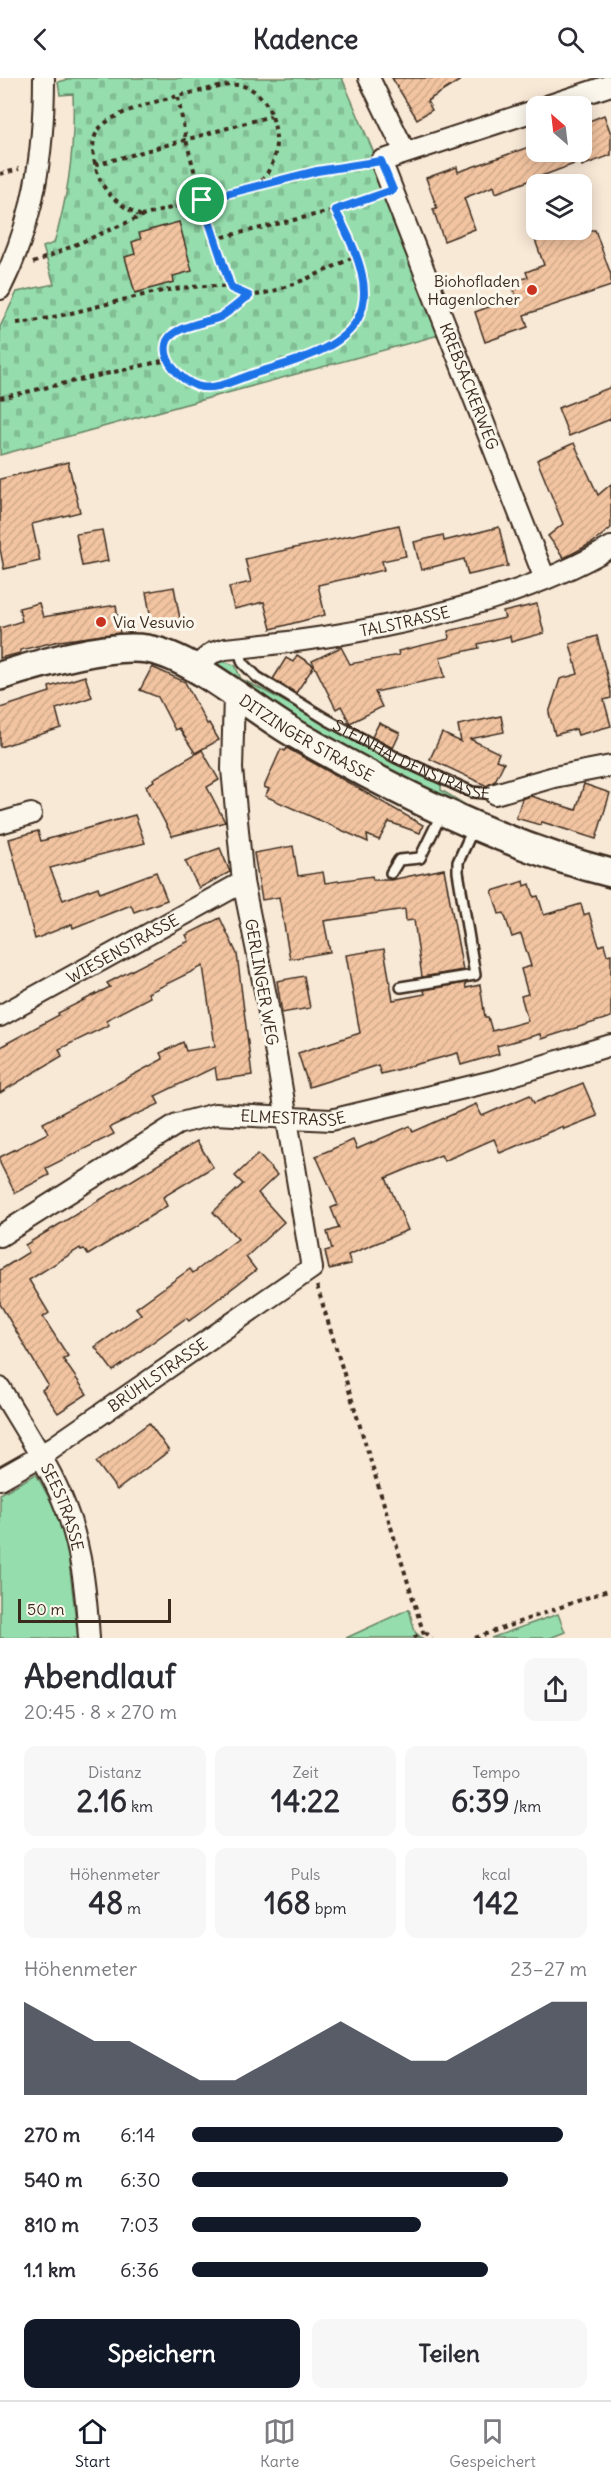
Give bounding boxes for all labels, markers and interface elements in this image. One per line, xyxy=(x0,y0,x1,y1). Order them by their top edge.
text: Kadence xyxy=(253,22,358,56)
icon: back xyxy=(24,23,57,56)
icon: search xyxy=(554,23,587,56)
north arrow xyxy=(526,96,592,162)
map controls xyxy=(526,96,592,240)
pin xyxy=(176,174,227,225)
button: layers xyxy=(526,174,592,240)
icon: arrive xyxy=(185,183,218,216)
place label: Biohofladen Hagenlocher xyxy=(428,271,520,309)
marker: Biohofladen Hagenlocher xyxy=(525,283,539,297)
street label: KREBSÄCKERWEG xyxy=(435,320,503,452)
street label: TALSTRASSE xyxy=(358,601,452,641)
place label: Via Vesuvio xyxy=(113,612,195,632)
marker: Via Vesuvio xyxy=(94,615,108,629)
street label: DITZINGER STRASSE xyxy=(236,690,377,786)
street label: STEINHALDENSTRASSE xyxy=(330,715,491,804)
street label: WIESENSTRASSE xyxy=(63,909,182,987)
street label: GERLINGER WEG xyxy=(241,917,283,1047)
street label: ELMESTRASSE xyxy=(240,1105,348,1131)
street label: BRÜHLSTRASSE xyxy=(104,1333,211,1416)
street label: SEESTRASSE xyxy=(37,1460,88,1553)
scale bar xyxy=(18,1596,171,1624)
text: 50 m xyxy=(27,1599,65,1619)
text: Abendlauf xyxy=(24,1655,176,1697)
button: share xyxy=(524,1658,587,1721)
text: 20:45 · 8 × 270 m xyxy=(24,1699,177,1724)
text: Distanz xyxy=(88,1762,142,1782)
text: Zeit xyxy=(292,1762,319,1782)
text: Tempo xyxy=(472,1762,520,1782)
text: 2.16 xyxy=(76,1782,127,1820)
text: 14:22 xyxy=(271,1782,340,1820)
text: 6:39 xyxy=(451,1782,509,1820)
text: km xyxy=(127,1796,153,1816)
text: /km xyxy=(509,1796,541,1816)
text: Höhenmeter xyxy=(70,1864,160,1884)
text: Puls xyxy=(291,1864,320,1884)
text: kcal xyxy=(482,1864,511,1884)
text: 48 xyxy=(89,1884,123,1922)
text: 168 xyxy=(264,1884,311,1922)
text: 142 xyxy=(473,1884,519,1922)
text: m xyxy=(123,1898,141,1918)
text: bpm xyxy=(311,1898,347,1918)
text: Höhenmeter xyxy=(24,1956,137,1981)
text: 23–27 m xyxy=(510,1956,587,1981)
text: 270 m xyxy=(24,2122,80,2147)
text: 6:14 xyxy=(120,2122,156,2147)
text: 540 m xyxy=(24,2167,83,2192)
text: 6:30 xyxy=(120,2167,161,2192)
text: 810 m xyxy=(24,2212,79,2237)
text: 7:03 xyxy=(120,2212,159,2237)
text: 1.1 km xyxy=(24,2257,76,2282)
text: 6:36 xyxy=(120,2257,159,2282)
button: Speichern xyxy=(24,2319,300,2388)
button: Teilen xyxy=(312,2319,587,2388)
tab: Start xyxy=(75,2415,110,2471)
tab: Karte xyxy=(260,2415,299,2471)
tab: Gespeichert xyxy=(449,2415,536,2471)

